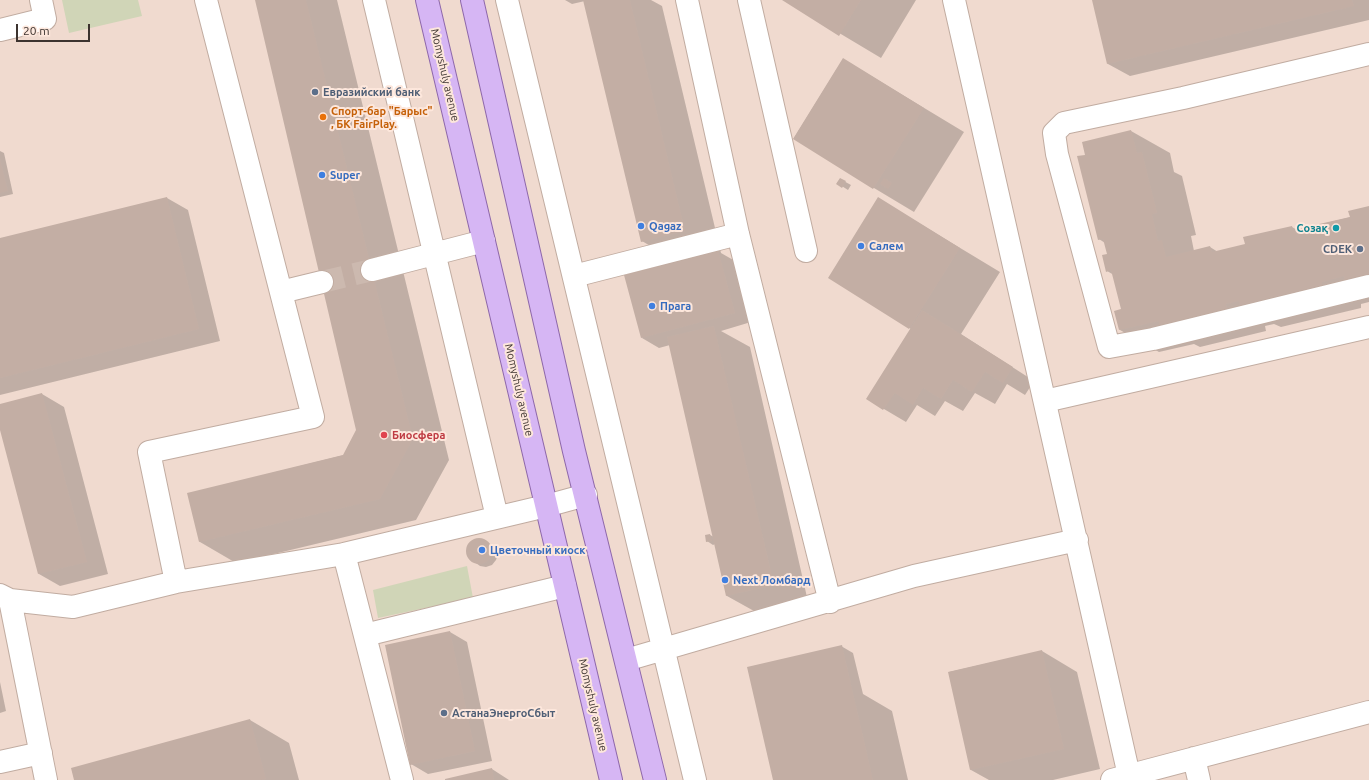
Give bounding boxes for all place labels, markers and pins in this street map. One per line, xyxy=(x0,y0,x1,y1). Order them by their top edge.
place label: Евразийский банк xyxy=(323,85,420,99)
marker: Евразийский банк xyxy=(310,87,320,97)
place label: Спорт-бар "Барыс" , БК FairPlay. xyxy=(331,104,433,130)
marker: Спорт-бар "Барыс" , БК FairPlay. xyxy=(318,112,328,122)
place label: Super xyxy=(330,168,360,182)
marker: Super xyxy=(317,170,327,180)
place label: Qagaz xyxy=(649,219,681,233)
marker: Qagaz xyxy=(636,221,646,231)
place label: Созақ xyxy=(1297,221,1328,235)
marker: Созақ xyxy=(1331,223,1341,233)
place label: Салем xyxy=(869,239,903,253)
marker: Салем xyxy=(856,241,866,251)
place label: CDEK xyxy=(1323,242,1352,256)
marker: CDEK xyxy=(1355,244,1365,254)
place label: Прага xyxy=(660,299,691,313)
marker: Прага xyxy=(647,301,657,311)
place label: Биосфера xyxy=(392,428,445,442)
marker: Биосфера xyxy=(379,430,389,440)
place label: Цветочный киоск xyxy=(490,543,585,557)
marker: Цветочный киоск xyxy=(477,545,487,555)
place label: Next Ломбард xyxy=(733,573,811,587)
marker: Next Ломбард xyxy=(720,575,730,585)
place label: АстанаЭнергоСбыт xyxy=(452,706,555,720)
marker: АстанаЭнергоСбыт xyxy=(439,708,449,718)

